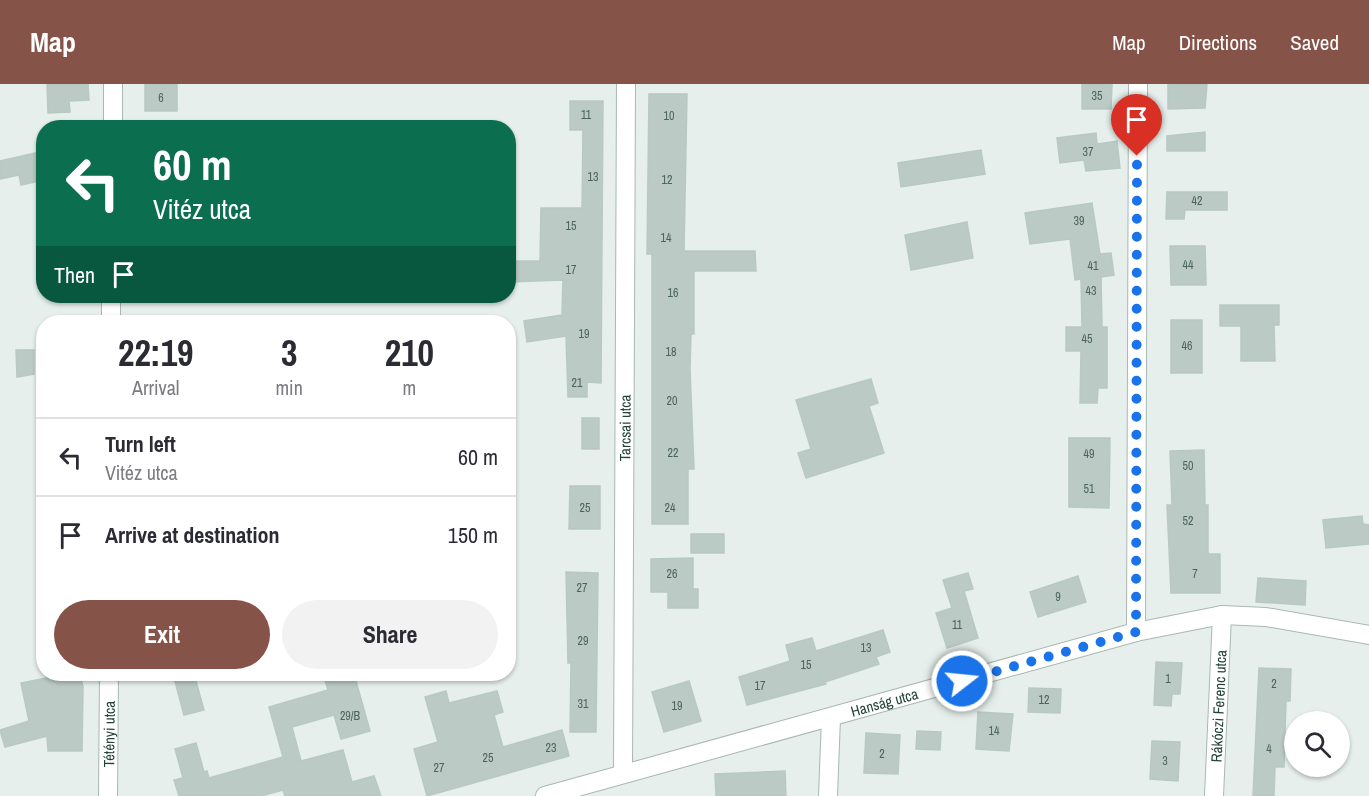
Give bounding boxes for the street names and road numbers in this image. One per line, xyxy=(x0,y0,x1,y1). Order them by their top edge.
street label: Tarcsai utca xyxy=(614,394,635,461)
street label: Rákóczi Ferenc utca xyxy=(1205,649,1231,763)
street label: Hanság utca xyxy=(848,682,920,721)
street label: Tétényi utca xyxy=(98,701,119,767)

